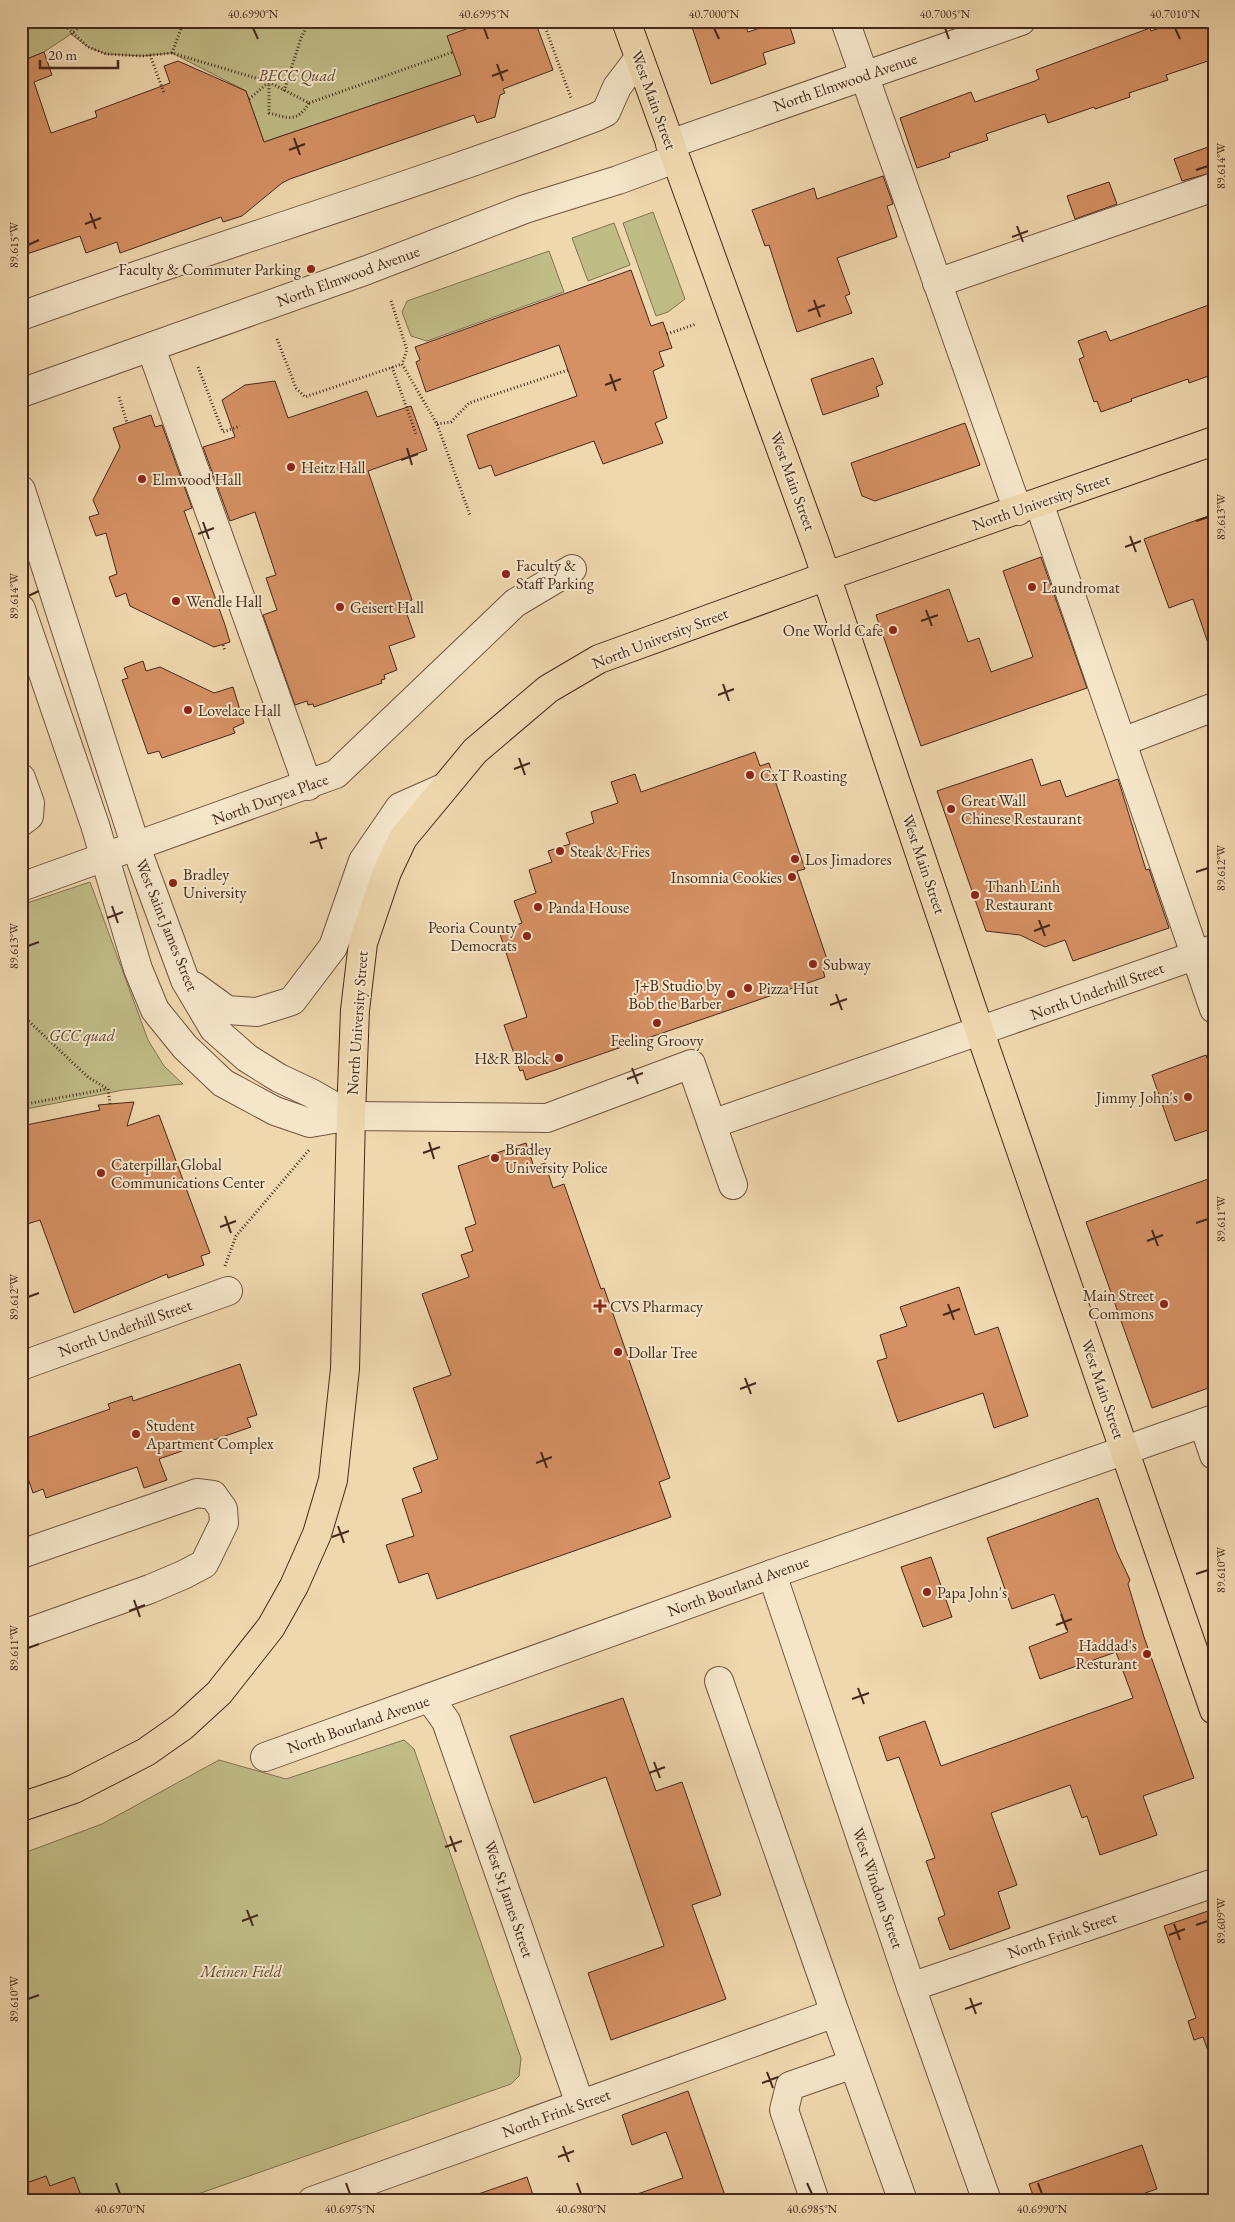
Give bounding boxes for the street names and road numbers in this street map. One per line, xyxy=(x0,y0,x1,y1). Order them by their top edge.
street label: West Main Street xyxy=(626,48,682,152)
street label: North Elmwood Avenue xyxy=(770,48,920,116)
street label: North Elmwood Avenue xyxy=(273,240,423,312)
street label: West Main Street xyxy=(765,429,821,533)
street label: North University Street xyxy=(969,469,1113,535)
street label: North University Street xyxy=(589,602,731,674)
street label: North Duryea Place xyxy=(209,768,331,830)
street label: West Main Street xyxy=(897,811,951,917)
street label: West Saint James Street xyxy=(131,856,203,994)
street label: North University Street xyxy=(341,950,373,1096)
street label: North Underhill Street xyxy=(1027,957,1167,1025)
street label: North Underhill Street xyxy=(55,1294,195,1362)
street label: West Main Street xyxy=(1076,1336,1130,1442)
street label: North Bourland Avenue xyxy=(664,1551,812,1621)
street label: North Bourland Avenue xyxy=(284,1690,432,1758)
street label: West Windom Street xyxy=(848,1825,908,1951)
street label: West St James Street xyxy=(479,1838,539,1960)
street label: North Frink Street xyxy=(1005,1906,1119,1964)
street label: North Frink Street xyxy=(499,2084,613,2142)

